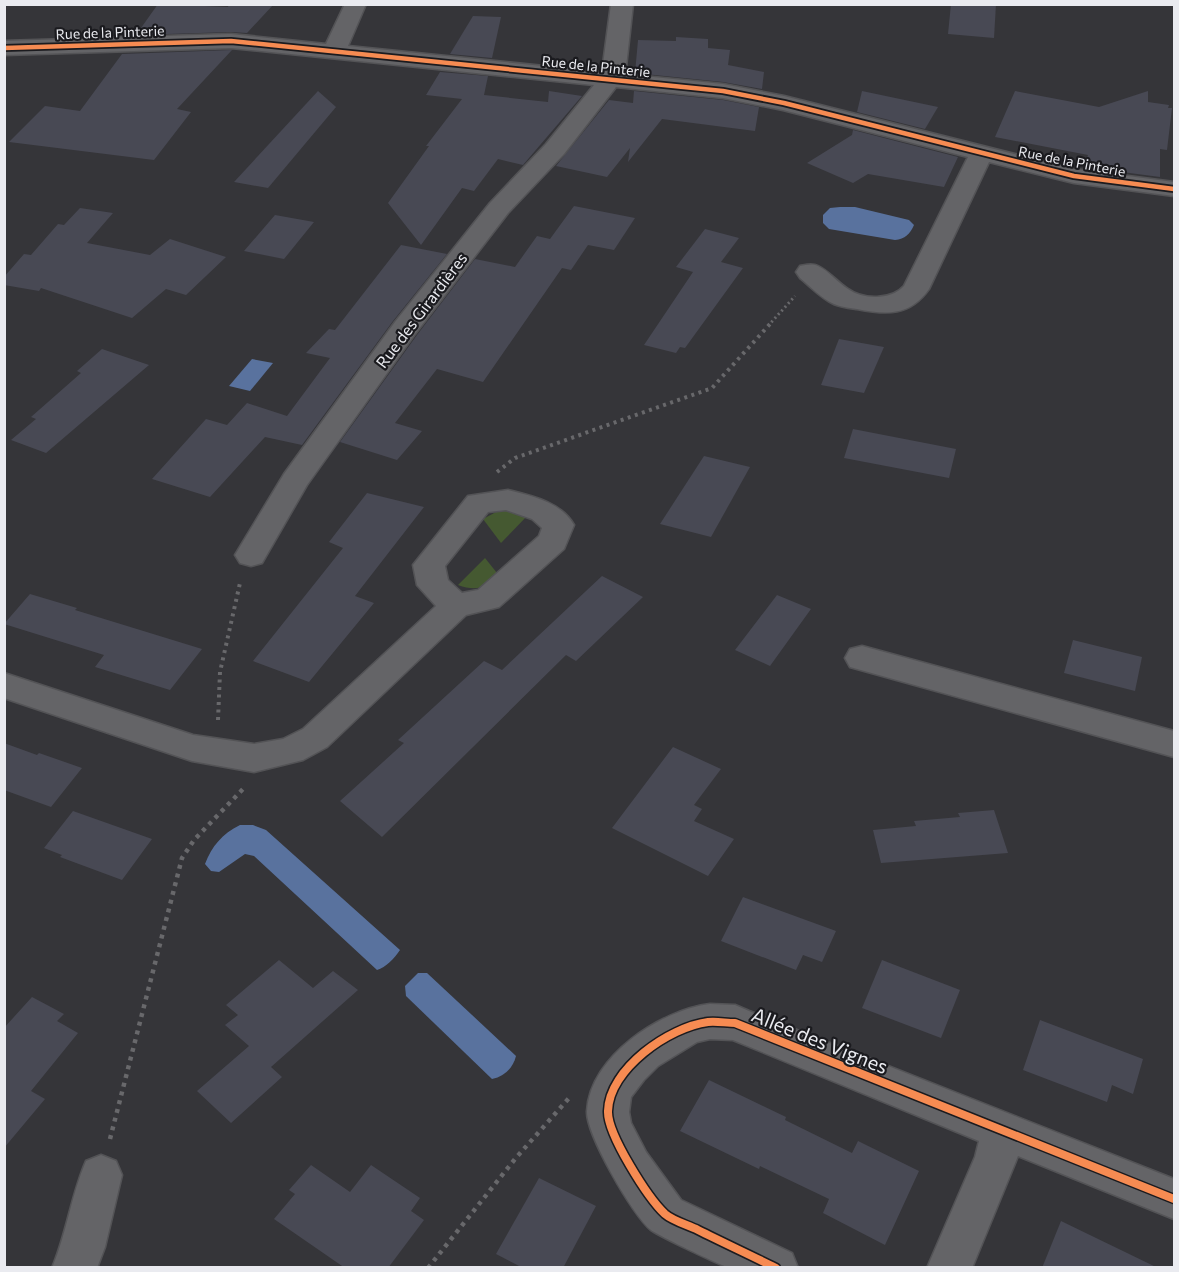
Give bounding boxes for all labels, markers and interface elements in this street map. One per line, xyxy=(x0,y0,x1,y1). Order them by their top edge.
street label: Rue de la Pinterie xyxy=(55,22,165,42)
street label: Rue de la Pinterie xyxy=(541,52,651,80)
street label: Rue de la Pinterie xyxy=(1017,142,1127,180)
street label: Rue des Girardières xyxy=(372,249,470,371)
street label: Allée des Vignes xyxy=(748,1002,892,1078)

